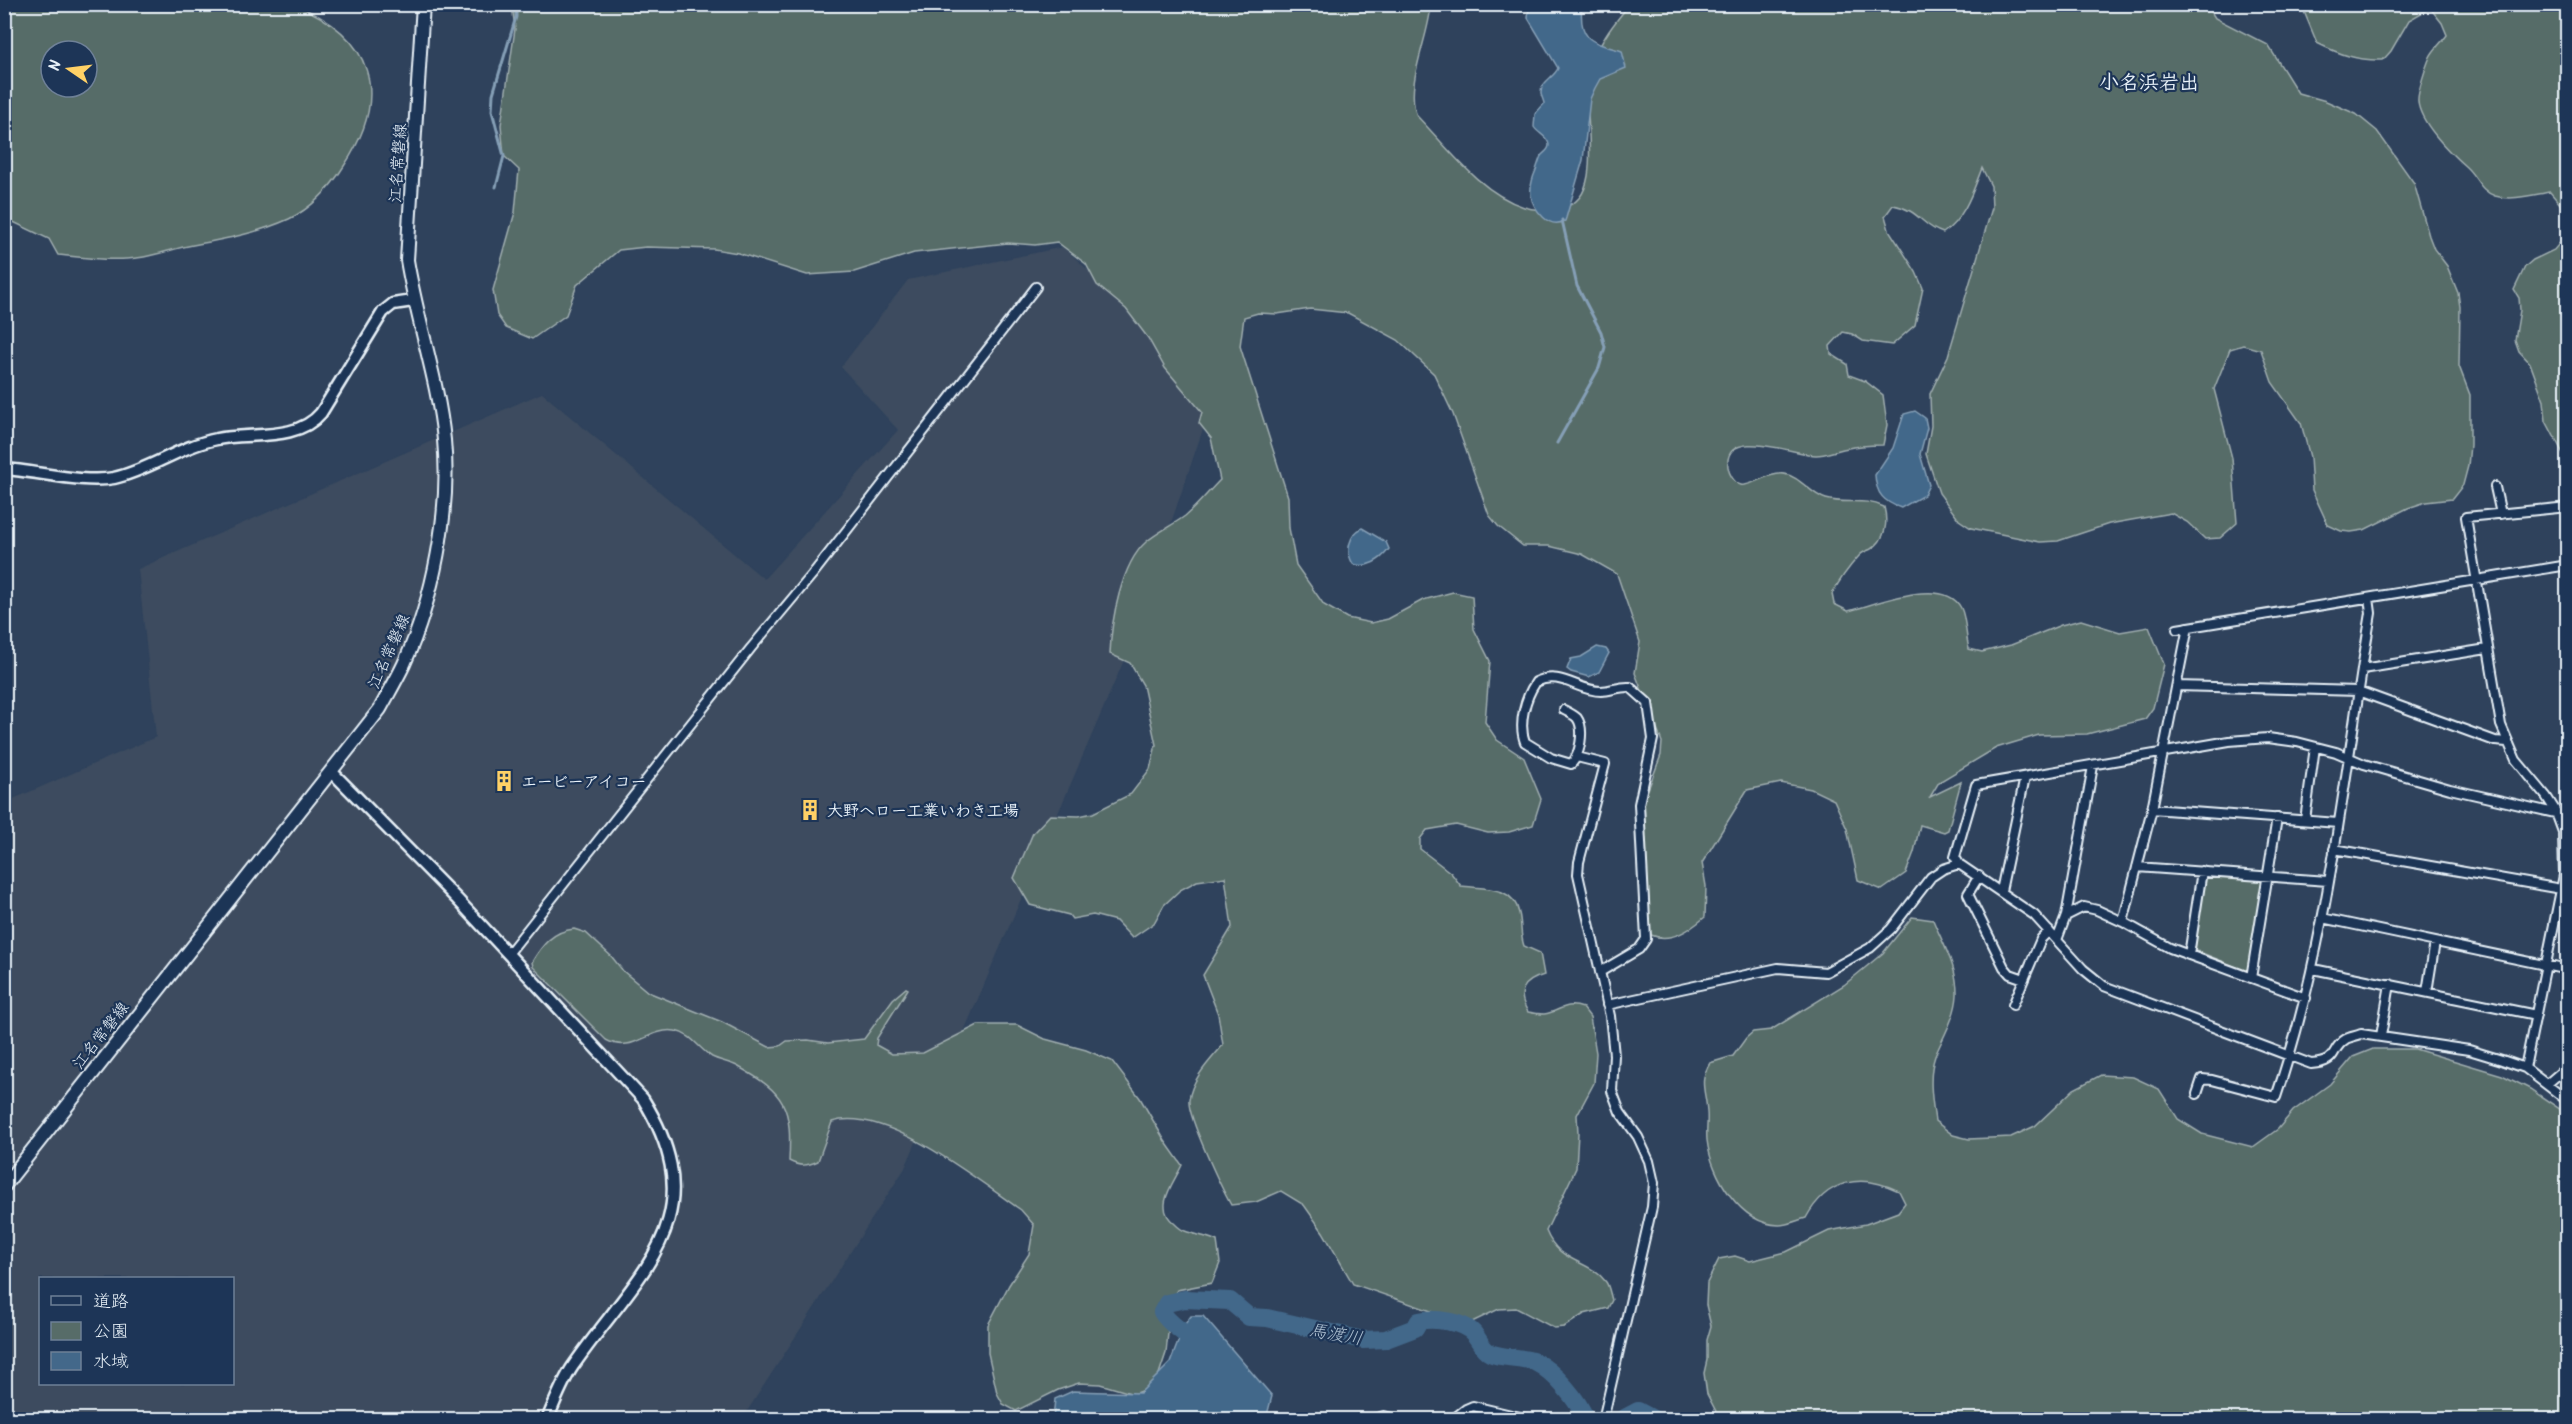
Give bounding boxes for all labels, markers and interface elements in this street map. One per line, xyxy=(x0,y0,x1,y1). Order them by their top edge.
north arrow xyxy=(39,39,99,99)
text: N xyxy=(43,58,69,74)
district label: 小名浜岩出 xyxy=(2099,68,2199,100)
street label: 江名常磐線 xyxy=(383,122,414,204)
street label: 江名常磐線 xyxy=(362,610,417,693)
building icon: エービーアイコー xyxy=(492,769,516,793)
place label: エービーアイコー xyxy=(521,770,646,795)
building icon: 大野ヘロー工業いわき工場 xyxy=(798,798,822,822)
place label: 大野ヘロー工業いわき工場 xyxy=(827,799,1019,824)
street label: 江名常磐線 xyxy=(67,997,136,1075)
legend xyxy=(39,1277,234,1385)
text: 道路 xyxy=(93,1288,129,1317)
water label: 馬渡川 xyxy=(1307,1317,1365,1354)
text: 公園 xyxy=(93,1318,129,1347)
text: 水域 xyxy=(93,1348,129,1377)

